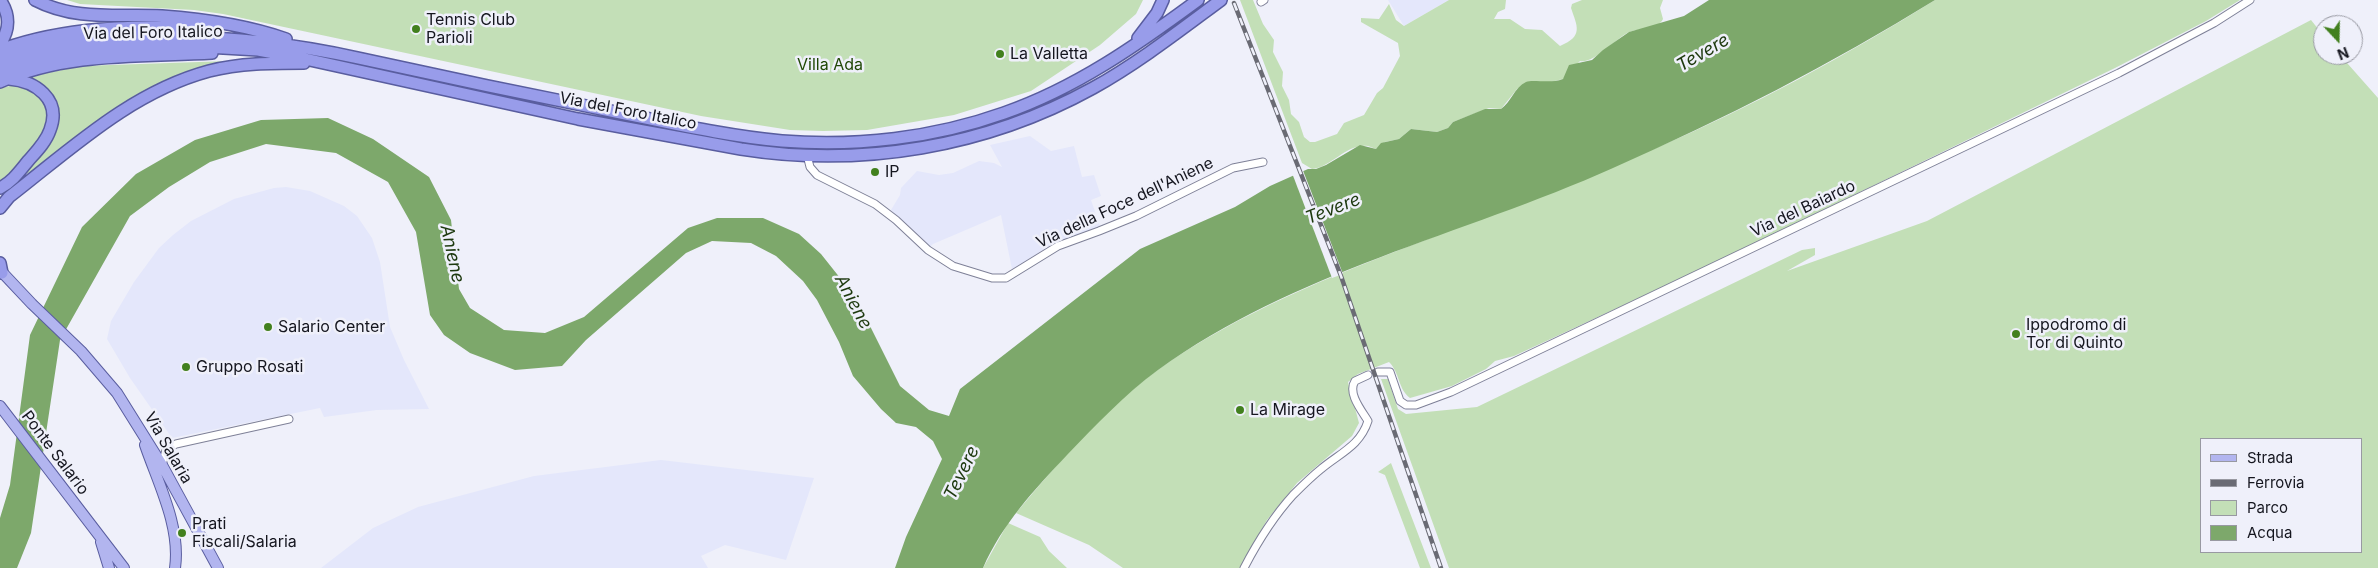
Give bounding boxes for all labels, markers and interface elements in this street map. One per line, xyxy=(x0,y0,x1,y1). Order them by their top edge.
place label: Tennis Club Parioli xyxy=(426,10,515,48)
north arrow xyxy=(2313,15,2363,65)
street label: Via del Foro Italico xyxy=(83,22,223,44)
marker: Tennis Club Parioli xyxy=(410,23,422,35)
water label: Tevere xyxy=(1673,29,1733,77)
place label: La Valletta xyxy=(1010,44,1088,64)
text: N xyxy=(2335,44,2351,63)
marker: La Valletta xyxy=(994,48,1006,60)
park label: Villa Ada xyxy=(797,55,863,75)
street label: Via del Foro Italico xyxy=(558,88,698,134)
street label: Via della Foce dell'Aniene xyxy=(1033,154,1217,252)
place label: IP xyxy=(885,162,900,182)
marker: IP xyxy=(869,166,881,178)
street label: Via del Baiardo xyxy=(1748,176,1858,242)
water label: Tevere xyxy=(1302,189,1364,229)
water label: Aniene xyxy=(435,223,469,285)
water label: Aniene xyxy=(830,271,876,333)
place label: Ippodromo di Tor di Quinto xyxy=(2026,315,2126,353)
place label: Salario Center xyxy=(278,317,385,337)
marker: Salario Center xyxy=(262,321,274,333)
marker: Ippodromo di Tor di Quinto xyxy=(2010,328,2022,340)
place label: Gruppo Rosati xyxy=(196,357,303,377)
marker: Gruppo Rosati xyxy=(180,361,192,373)
place label: La Mirage xyxy=(1250,400,1325,420)
marker: La Mirage xyxy=(1234,404,1246,416)
street label: Ponte Salario xyxy=(17,407,93,499)
street label: Via Salaria xyxy=(140,409,196,487)
legend xyxy=(2200,438,2363,553)
water label: Tevere xyxy=(940,443,984,503)
text: Strada xyxy=(2247,448,2293,467)
text: Ferrovia xyxy=(2247,473,2304,492)
text: Parco xyxy=(2247,498,2288,517)
place label: Prati Fiscali/Salaria xyxy=(192,514,297,552)
text: Acqua xyxy=(2247,523,2292,542)
marker: Prati Fiscali/Salaria xyxy=(176,527,188,539)

